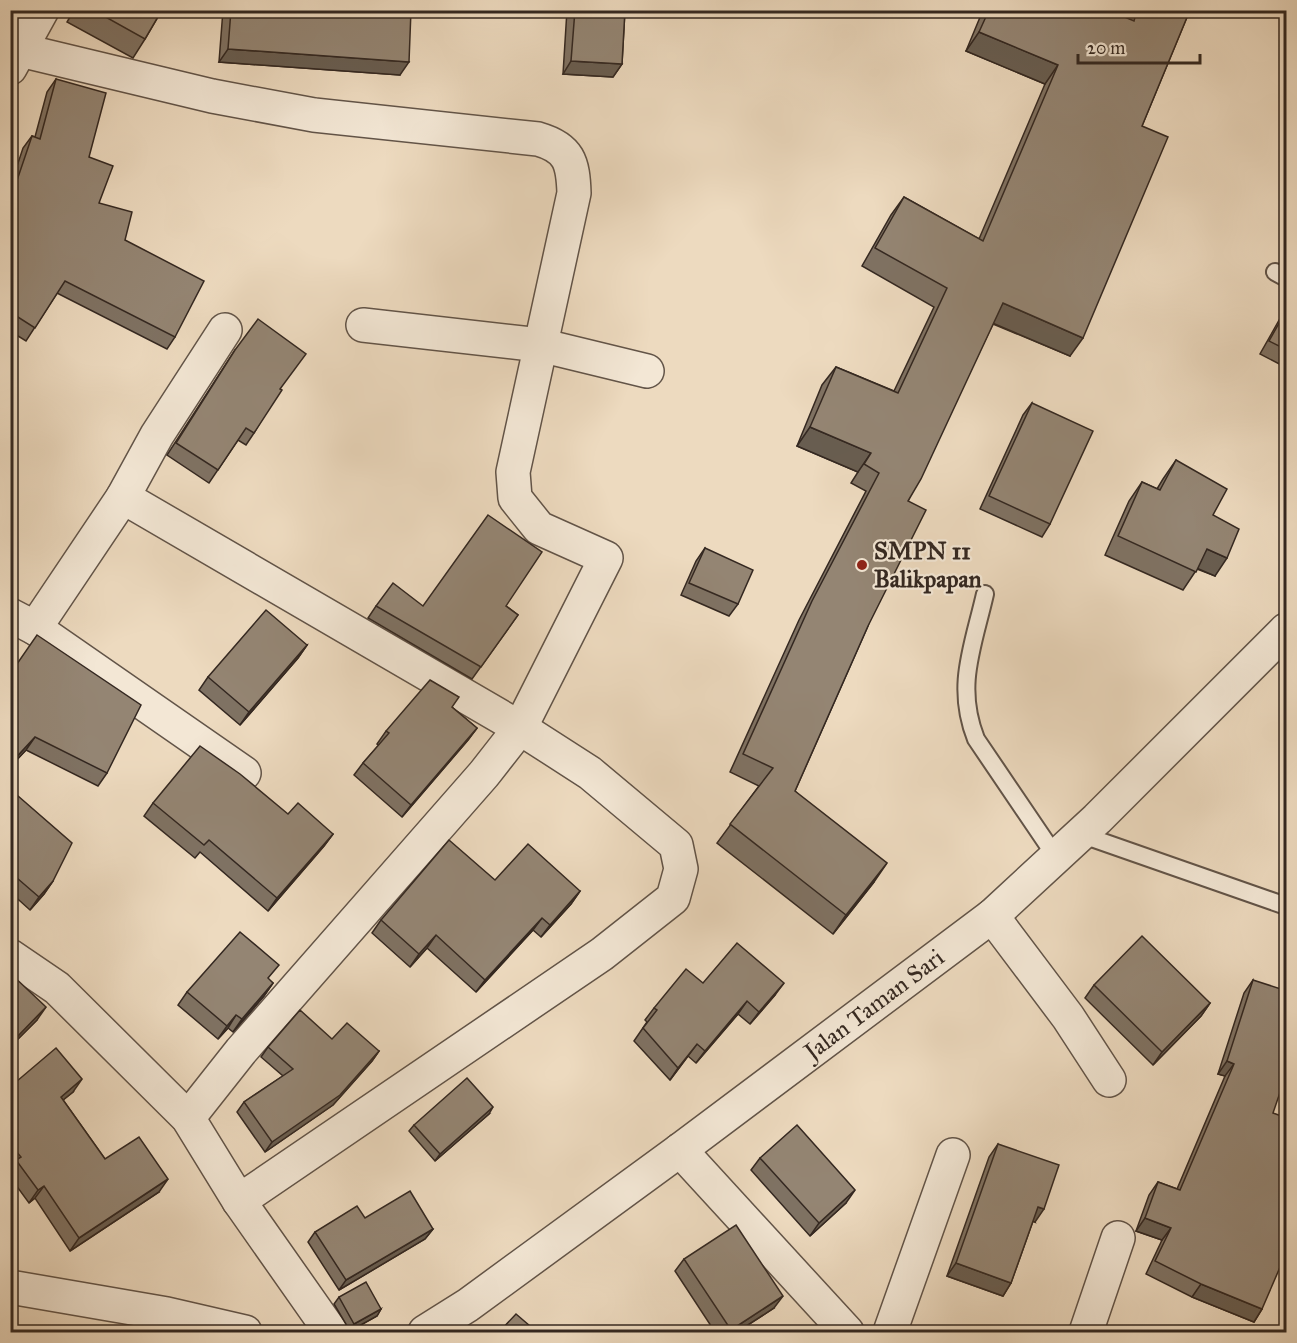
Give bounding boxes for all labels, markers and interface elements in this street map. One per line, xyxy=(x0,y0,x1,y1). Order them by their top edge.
scale bar xyxy=(1078,27,1200,65)
text: 20 m xyxy=(1087,37,1125,59)
place label: SMPN 11 Balikpapan xyxy=(874,536,982,594)
marker: SMPN 11 Balikpapan xyxy=(855,558,869,572)
street label: Jalan Taman Sari xyxy=(796,942,950,1068)

